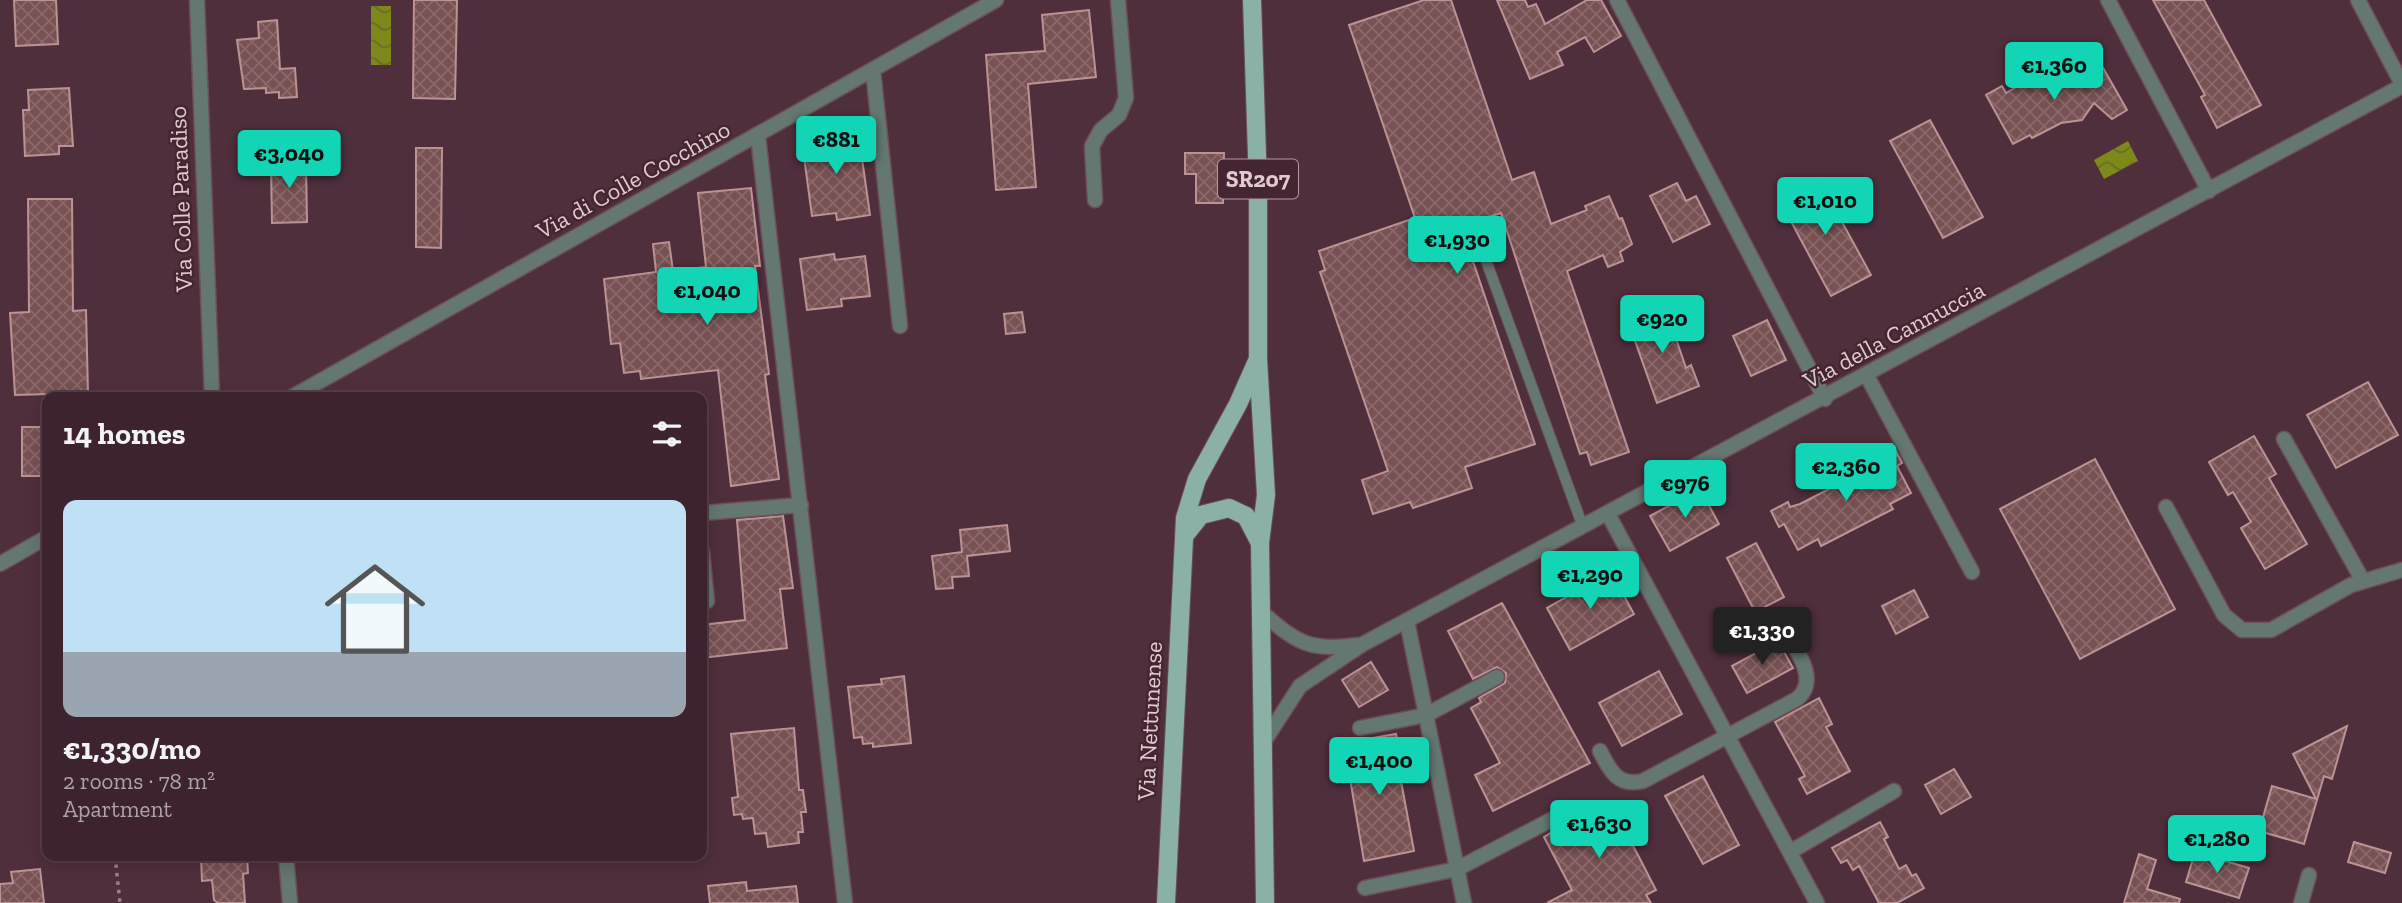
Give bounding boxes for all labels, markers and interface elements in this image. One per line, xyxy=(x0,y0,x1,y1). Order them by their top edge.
pin: €1,360 xyxy=(1997,42,2111,102)
text: €1,360 xyxy=(2021,51,2087,79)
street label: Via Colle Paradiso xyxy=(163,106,198,293)
street label: Via di Colle Cocchino xyxy=(530,114,735,246)
pin: €881 xyxy=(795,116,877,176)
text: €881 xyxy=(812,125,860,153)
pin: €3,040 xyxy=(232,130,346,190)
text: €3,040 xyxy=(254,139,324,167)
road number: SR207 xyxy=(1218,160,1298,198)
pin: €1,010 xyxy=(1768,177,1882,237)
text: €1,010 xyxy=(1793,186,1857,214)
pin: €1,930 xyxy=(1400,216,1514,276)
text: €1,930 xyxy=(1424,225,1490,253)
pin: €1,040 xyxy=(650,268,764,327)
street label: Via della Cannuccia xyxy=(1797,274,1990,395)
text: €1,040 xyxy=(673,276,741,304)
pin: €920 xyxy=(1621,296,1703,355)
text: €920 xyxy=(1636,304,1688,332)
icon: filters xyxy=(648,415,686,453)
text: 14 homes xyxy=(63,416,186,452)
pin: €2,360 xyxy=(1789,444,1903,503)
text: €2,360 xyxy=(1812,452,1880,480)
pin: €976 xyxy=(1644,461,1726,520)
text: €976 xyxy=(1660,469,1710,497)
icon: home xyxy=(312,546,438,672)
pin: €1,290 xyxy=(1533,552,1647,611)
text: €1,290 xyxy=(1557,560,1623,588)
pin: €1,330 xyxy=(1705,608,1819,667)
text: €1,330 xyxy=(1729,616,1795,644)
street label: Via Nettunense xyxy=(1131,641,1168,802)
text: €1,330/mo xyxy=(63,731,201,767)
pin: €1,400 xyxy=(1322,738,1436,797)
text: €1,400 xyxy=(1345,746,1413,774)
text: 2 rooms · 78 m² xyxy=(63,767,215,795)
text: Apartment xyxy=(63,795,172,823)
pin: €1,630 xyxy=(1542,800,1656,860)
text: €1,630 xyxy=(1566,809,1632,837)
pin: €1,280 xyxy=(2160,816,2274,875)
text: €1,280 xyxy=(2184,824,2250,852)

